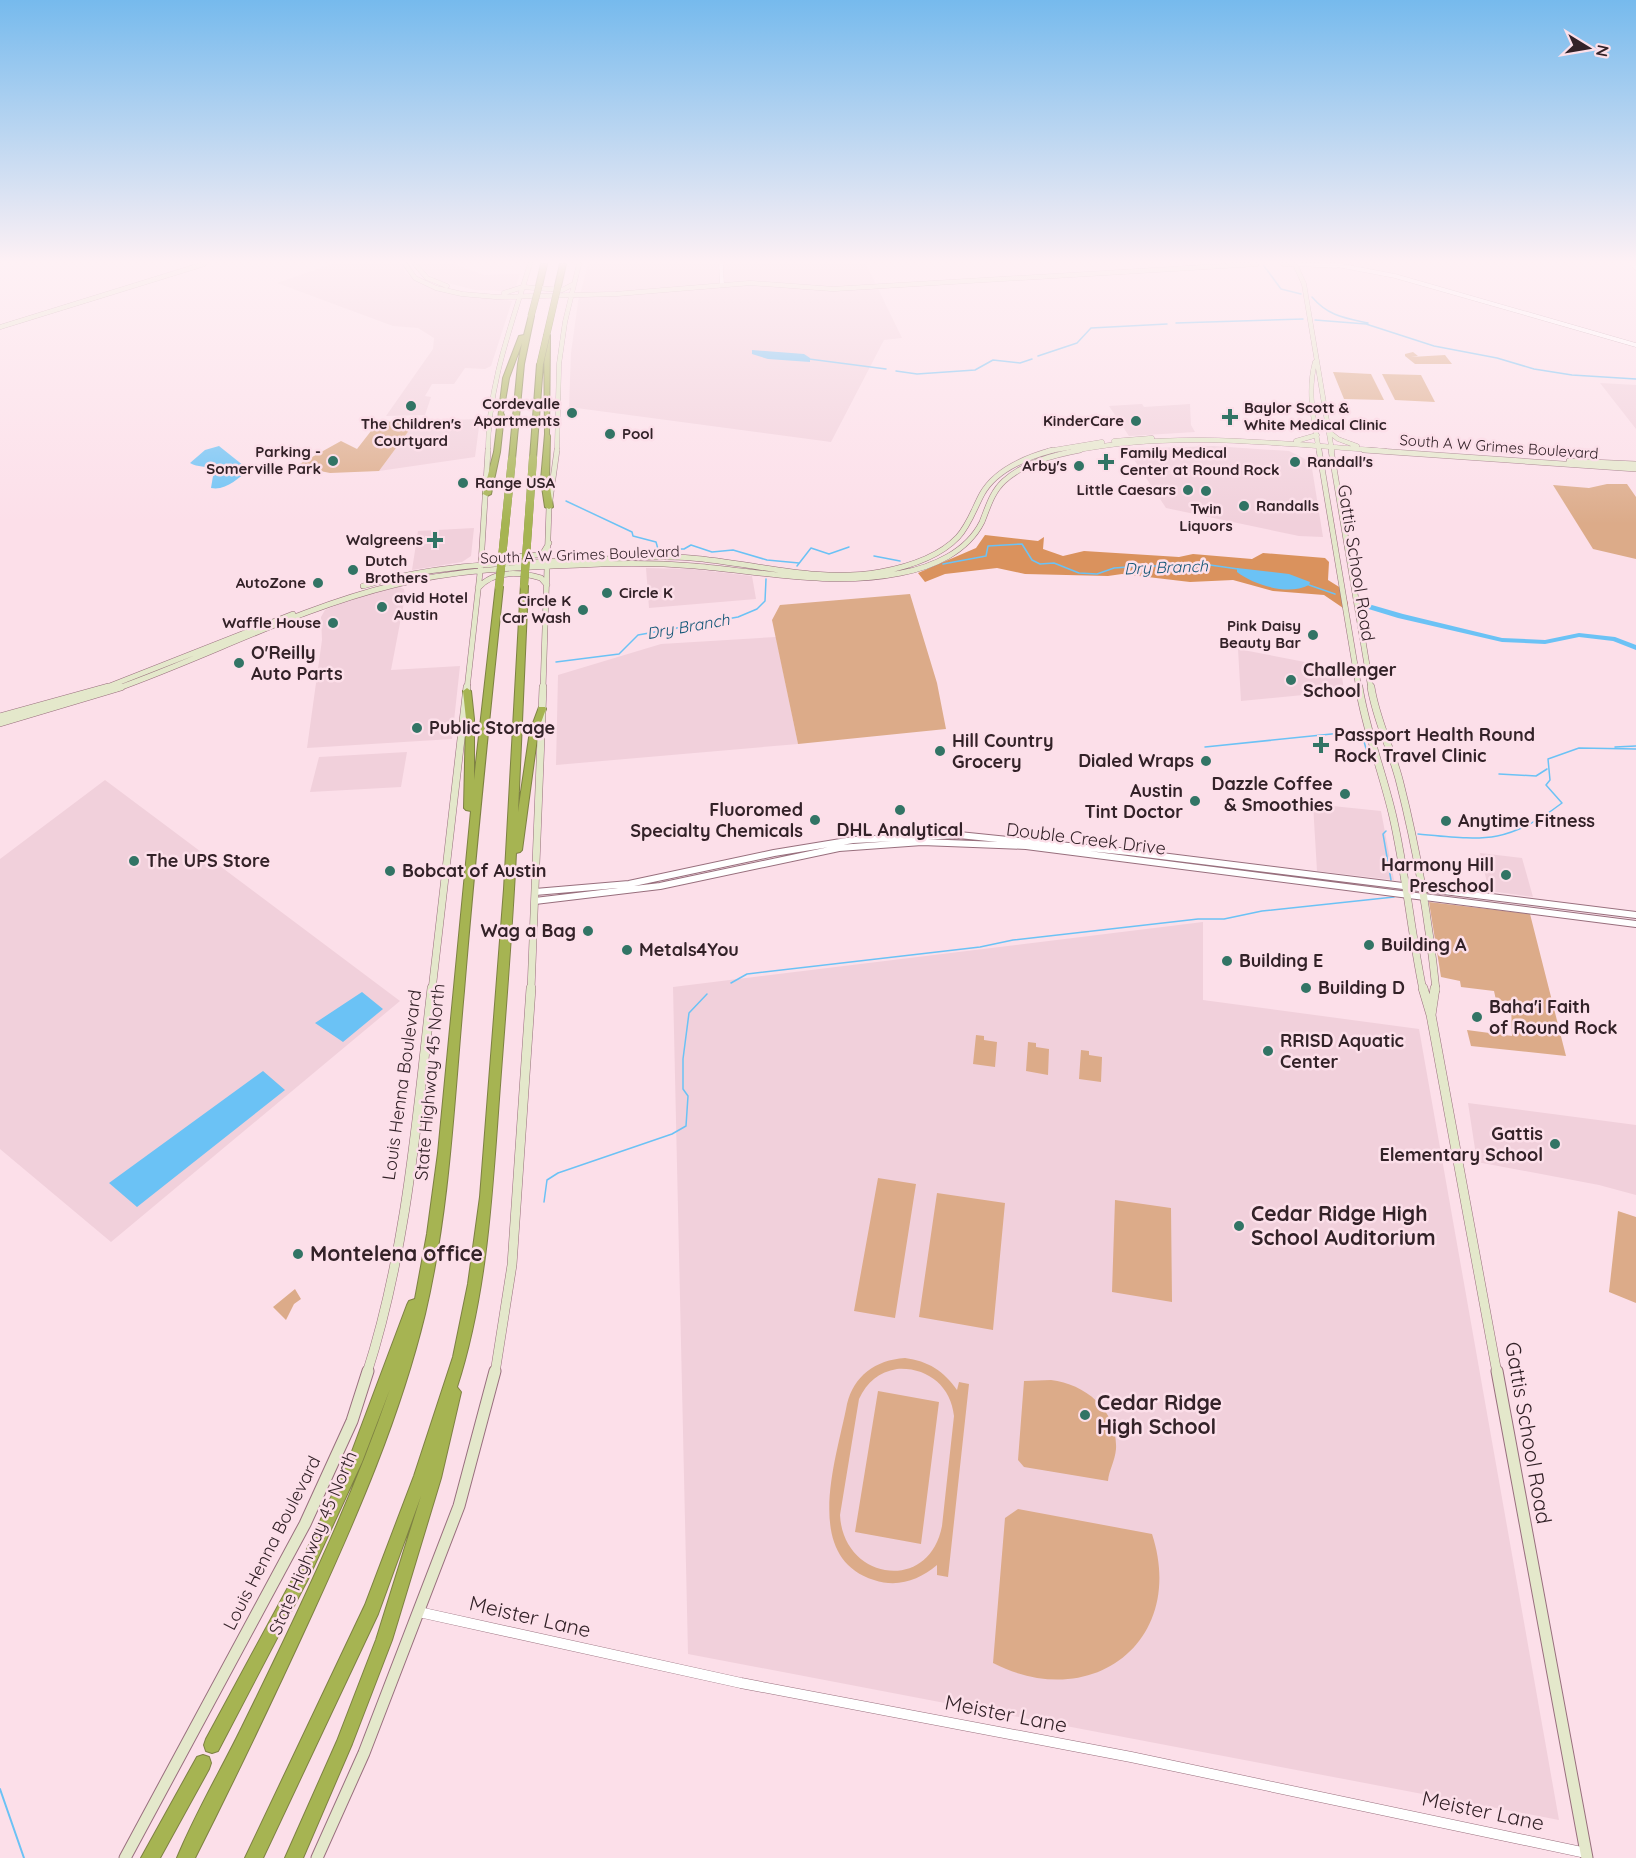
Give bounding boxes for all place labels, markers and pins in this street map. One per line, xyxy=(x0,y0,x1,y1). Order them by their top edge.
place label: Cordevalle Apartments xyxy=(474,394,560,430)
place label: Baylor Scott & White Medical Clinic xyxy=(1244,398,1387,434)
marker: The Children's Courtyard xyxy=(404,399,418,413)
marker: Cordevalle Apartments xyxy=(565,406,579,420)
marker: Baylor Scott & White Medical Clinic xyxy=(1221,408,1239,426)
place label: KinderCare xyxy=(1043,411,1124,430)
place label: The Children's Courtyard xyxy=(361,414,461,450)
marker: KinderCare xyxy=(1129,414,1143,428)
place label: Pool xyxy=(622,424,654,443)
marker: Pool xyxy=(603,427,617,441)
place label: Parking - Somerville Park xyxy=(206,442,321,478)
place label: Family Medical Center at Round Rock xyxy=(1120,443,1279,479)
place label: Randall's xyxy=(1307,452,1373,471)
marker: Family Medical Center at Round Rock xyxy=(1097,453,1115,471)
marker: Parking - Somerville Park xyxy=(326,454,340,468)
marker: Randall's xyxy=(1288,455,1302,469)
place label: Arby's xyxy=(1022,456,1067,475)
marker: Arby's xyxy=(1072,459,1086,473)
place label: Range USA xyxy=(475,473,555,492)
marker: Range USA xyxy=(456,476,470,490)
place label: Little Caesars xyxy=(1077,480,1176,499)
marker: Little Caesars xyxy=(1181,483,1195,497)
marker: Twin Liquors xyxy=(1199,484,1213,498)
place label: Randalls xyxy=(1256,496,1319,515)
place label: Twin Liquors xyxy=(1179,499,1233,535)
marker: Randalls xyxy=(1237,499,1251,513)
place label: Walgreens xyxy=(346,530,423,549)
marker: Walgreens xyxy=(428,533,442,547)
place label: Dutch Brothers xyxy=(365,551,428,587)
marker: Dutch Brothers xyxy=(346,563,360,577)
place label: AutoZone xyxy=(236,573,306,592)
marker: AutoZone xyxy=(311,576,325,590)
place label: Circle K xyxy=(619,583,673,602)
marker: Circle K xyxy=(600,586,614,600)
place label: avid Hotel Austin xyxy=(394,588,468,624)
place label: Circle K Car Wash xyxy=(502,591,571,627)
marker: avid Hotel Austin xyxy=(375,600,389,614)
marker: Circle K Car Wash xyxy=(576,603,590,617)
place label: Waffle House xyxy=(222,613,321,632)
marker: Waffle House xyxy=(326,616,340,630)
place label: Pink Daisy Beauty Bar xyxy=(1219,616,1301,652)
marker: Pink Daisy Beauty Bar xyxy=(1306,628,1320,642)
place label: O'Reilly Auto Parts xyxy=(251,641,343,685)
marker: O'Reilly Auto Parts xyxy=(232,656,246,670)
place label: Challenger School xyxy=(1303,658,1397,702)
marker: Challenger School xyxy=(1284,673,1298,687)
place label: Public Storage xyxy=(429,716,555,739)
marker: Public Storage xyxy=(410,721,424,735)
place label: Passport Health Round Rock Travel Clinic xyxy=(1334,723,1535,767)
place label: Hill Country Grocery xyxy=(952,729,1054,773)
marker: Passport Health Round Rock Travel Clinic xyxy=(1312,736,1330,754)
marker: Hill Country Grocery xyxy=(933,744,947,758)
place label: Dialed Wraps xyxy=(1078,749,1194,772)
marker: Dialed Wraps xyxy=(1199,754,1213,768)
place label: Dazzle Coffee & Smoothies xyxy=(1212,772,1333,816)
place label: Austin Tint Doctor xyxy=(1084,779,1183,823)
marker: Dazzle Coffee & Smoothies xyxy=(1338,787,1352,801)
marker: Austin Tint Doctor xyxy=(1188,794,1202,808)
place label: Fluoromed Specialty Chemicals xyxy=(630,798,803,842)
marker: DHL Analytical xyxy=(893,803,907,817)
place label: Anytime Fitness xyxy=(1458,809,1595,832)
marker: Fluoromed Specialty Chemicals xyxy=(808,813,822,827)
marker: Anytime Fitness xyxy=(1439,814,1453,828)
place label: DHL Analytical xyxy=(837,818,963,841)
place label: The UPS Store xyxy=(146,849,270,872)
place label: Harmony Hill Preschool xyxy=(1381,853,1494,897)
marker: The UPS Store xyxy=(127,854,141,868)
place label: Bobcat of Austin xyxy=(402,859,546,882)
marker: Bobcat of Austin xyxy=(383,864,397,878)
marker: Harmony Hill Preschool xyxy=(1499,868,1513,882)
place label: Wag a Bag xyxy=(480,919,576,942)
marker: Wag a Bag xyxy=(581,924,595,938)
place label: Building A xyxy=(1381,933,1467,956)
place label: Metals4You xyxy=(639,938,739,961)
marker: Building A xyxy=(1362,938,1376,952)
marker: Metals4You xyxy=(620,943,634,957)
place label: Building E xyxy=(1239,949,1323,972)
marker: Building E xyxy=(1220,954,1234,968)
place label: Building D xyxy=(1318,976,1405,999)
marker: Building D xyxy=(1299,981,1313,995)
place label: Baha'i Faith of Round Rock xyxy=(1489,995,1617,1039)
marker: Baha'i Faith of Round Rock xyxy=(1470,1010,1484,1024)
place label: RRISD Aquatic Center xyxy=(1280,1029,1404,1073)
marker: RRISD Aquatic Center xyxy=(1261,1044,1275,1058)
place label: Gattis Elementary School xyxy=(1379,1122,1543,1166)
marker: Gattis Elementary School xyxy=(1548,1137,1562,1151)
place label: Cedar Ridge High School Auditorium xyxy=(1251,1200,1436,1250)
marker: Cedar Ridge High School Auditorium xyxy=(1232,1219,1246,1233)
place label: Montelena office xyxy=(310,1240,483,1266)
marker: Montelena office xyxy=(291,1247,305,1261)
place label: Cedar Ridge High School xyxy=(1097,1389,1222,1439)
marker: Cedar Ridge High School xyxy=(1078,1408,1092,1422)

